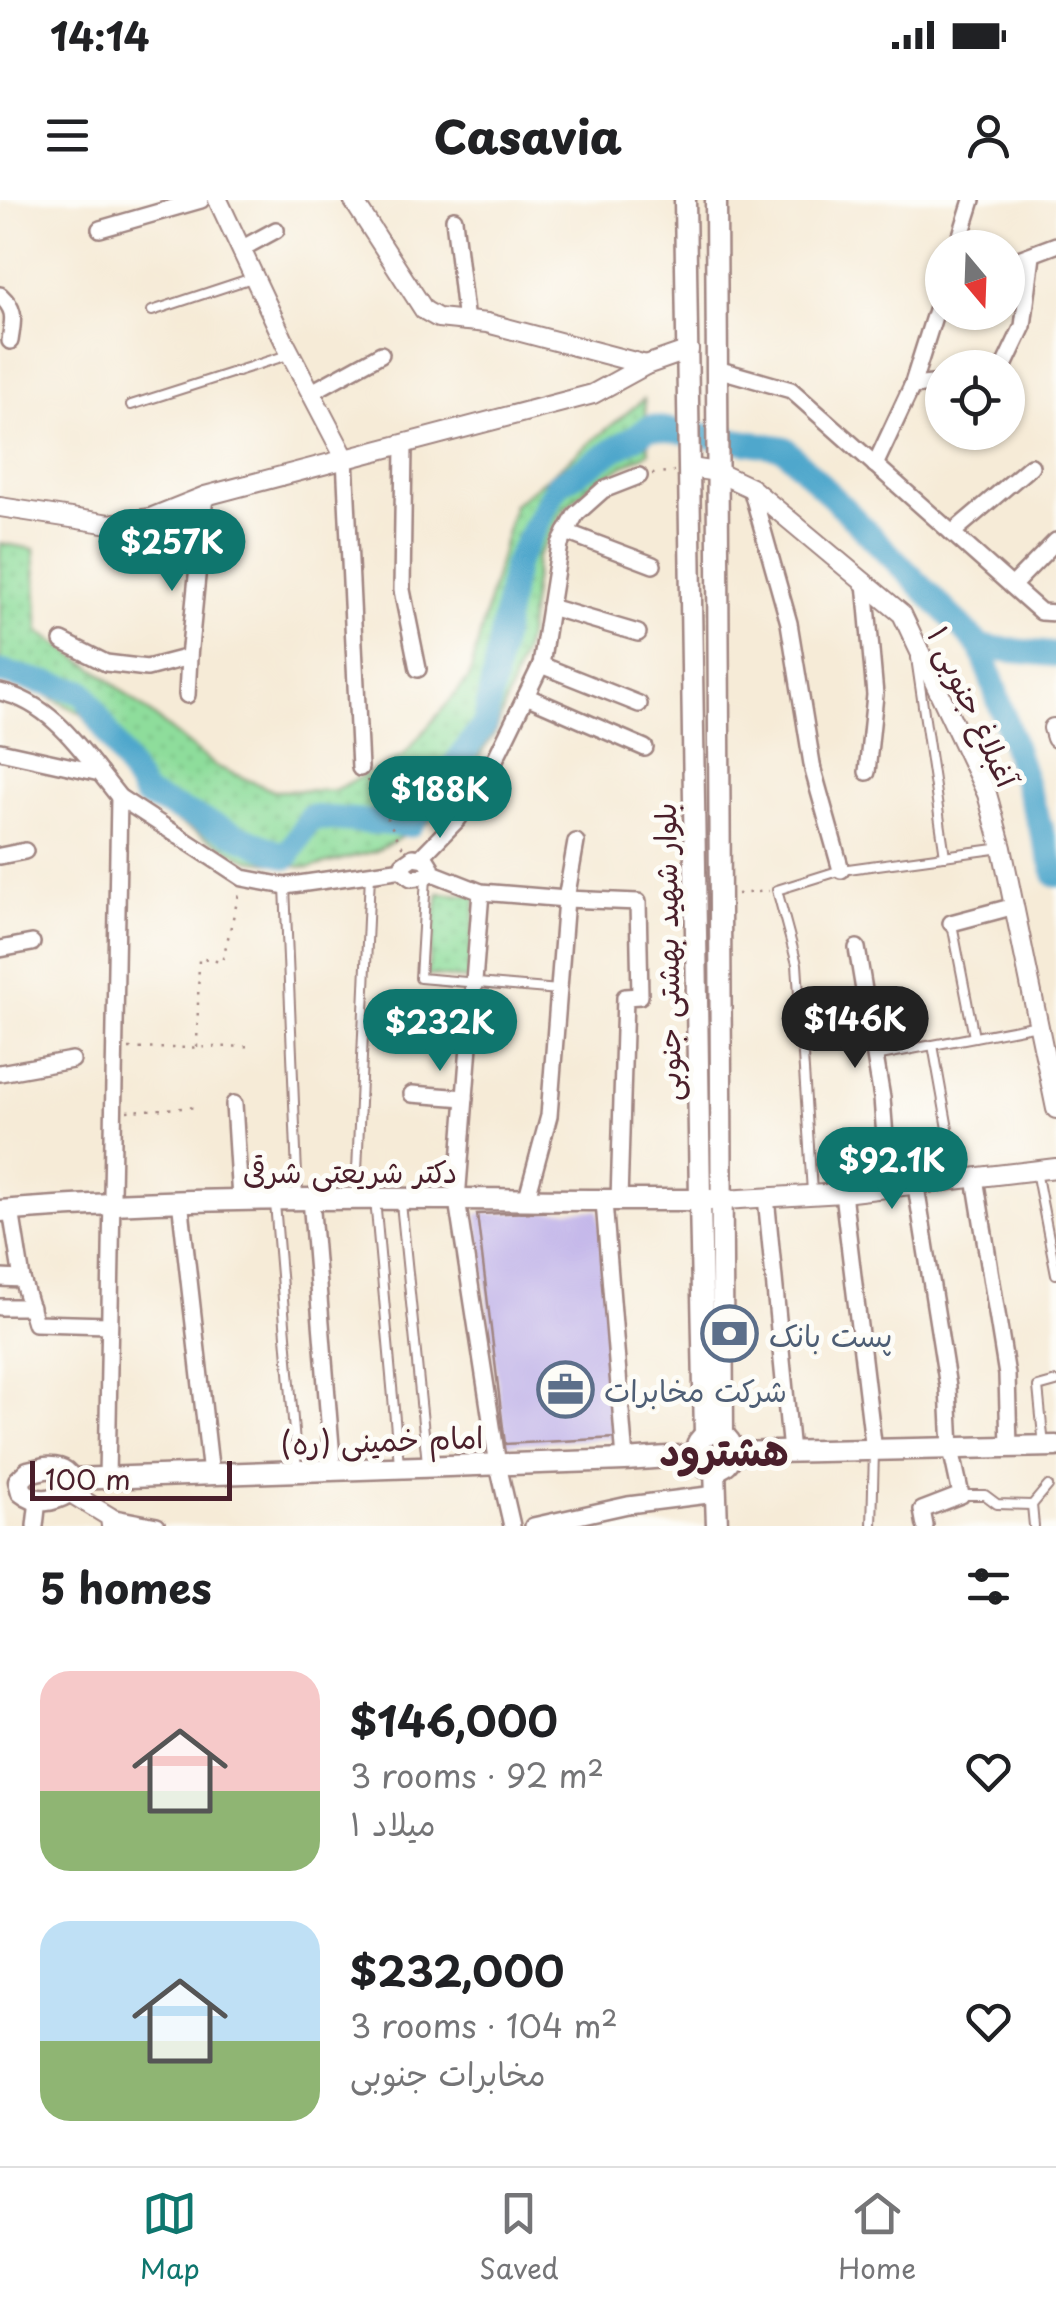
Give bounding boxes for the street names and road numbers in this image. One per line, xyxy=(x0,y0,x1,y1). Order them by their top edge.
street label: آغبلاغ جنوبی ۱ xyxy=(916,618,1032,796)
street label: بلوار شهید بهشتی جنوبی xyxy=(641,802,691,1102)
street label: دکتر شریعتی شرقی xyxy=(243,1148,457,1193)
street label: امام خمینی (ره) xyxy=(280,1413,484,1467)

